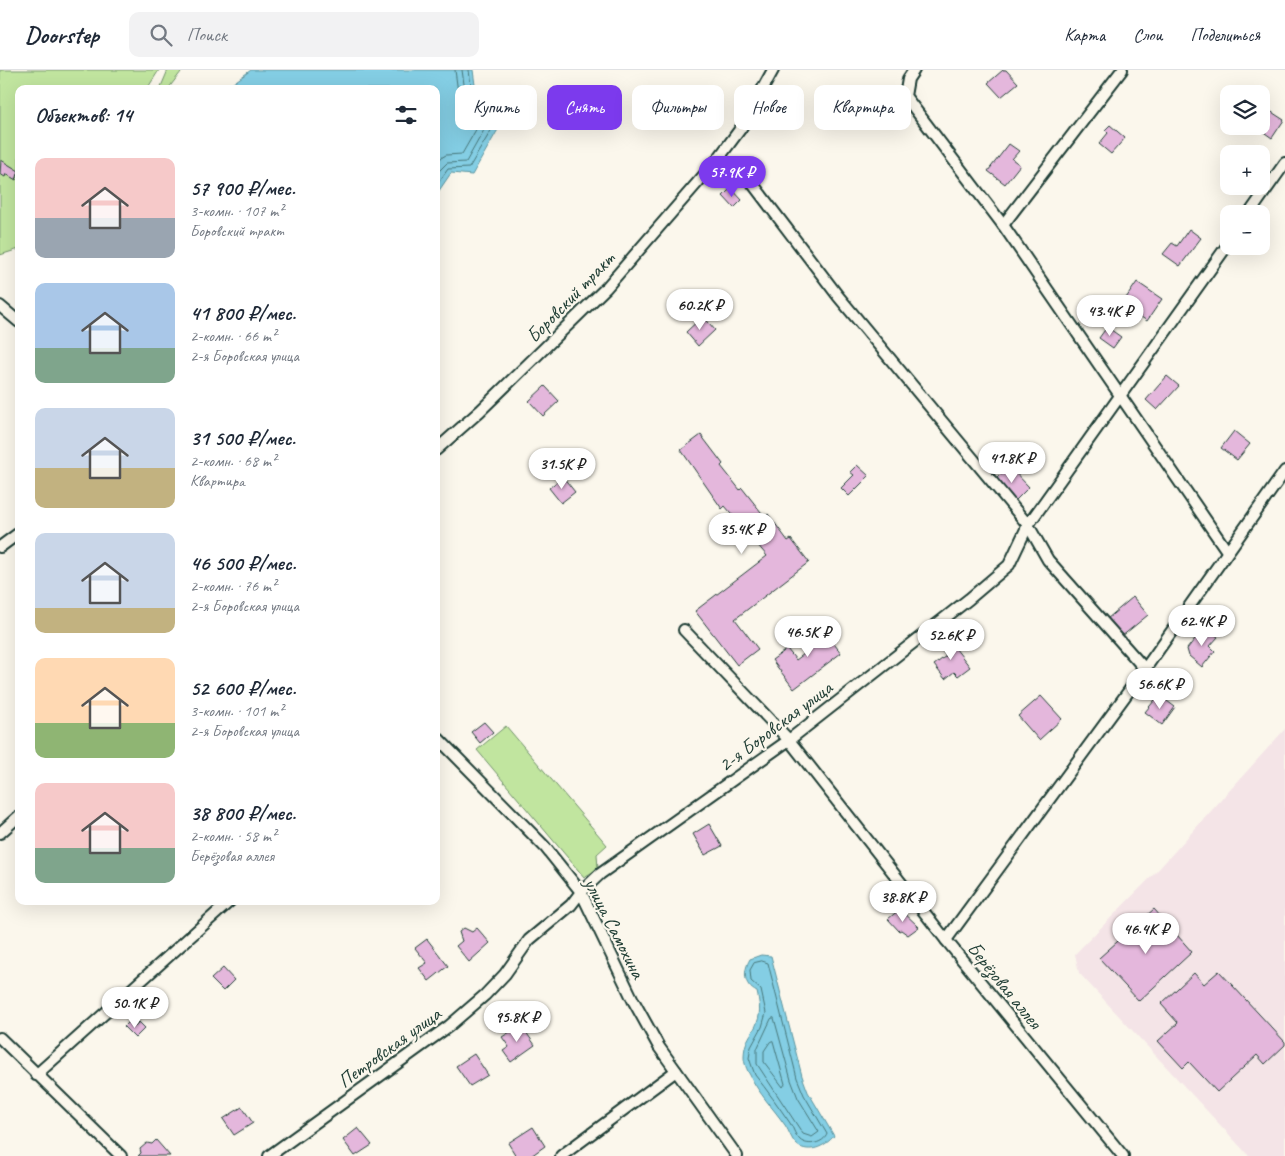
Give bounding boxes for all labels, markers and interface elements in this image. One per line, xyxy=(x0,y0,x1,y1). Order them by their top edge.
search box xyxy=(129,12,479,57)
text: Doorstep xyxy=(25,20,99,50)
icon: search xyxy=(147,21,175,49)
text: Поиск xyxy=(187,23,227,47)
text: Карта xyxy=(1064,24,1105,46)
text: Слои xyxy=(1133,24,1162,46)
text: Поделиться xyxy=(1190,24,1260,46)
chip: Купить xyxy=(455,85,537,130)
chip: Снять xyxy=(547,85,622,130)
chip: Фильтры xyxy=(632,85,724,130)
chip: Новое xyxy=(734,85,804,130)
chip: Квартира xyxy=(814,85,911,130)
map controls xyxy=(1220,85,1270,255)
button: layers xyxy=(1220,85,1270,135)
icon: filters xyxy=(392,101,420,129)
text: Объектов: 14 xyxy=(35,102,132,128)
button: + xyxy=(1220,145,1270,195)
pin: 57.9K ₽ xyxy=(686,156,778,198)
text: 57.9K ₽ xyxy=(710,162,754,182)
text: 57 900 ₽/мес. xyxy=(190,175,295,201)
icon: home xyxy=(75,178,135,238)
text: 3-комн. · 107 m² xyxy=(190,201,283,221)
button: − xyxy=(1220,205,1270,255)
text: Боровский тракт xyxy=(190,221,283,241)
street label: Боровский тракт xyxy=(521,245,621,348)
pin: 60.2K ₽ xyxy=(654,288,746,331)
pin: 43.4K ₽ xyxy=(1064,294,1156,337)
text: 60.2K ₽ xyxy=(677,295,723,315)
text: 41 800 ₽/мес. xyxy=(190,300,296,326)
text: 43.4K ₽ xyxy=(1087,301,1133,321)
icon: home xyxy=(75,303,135,363)
text: 2-комн. · 66 m² xyxy=(190,326,276,346)
text: 2-я Боровская улица xyxy=(190,346,299,366)
text: 31 500 ₽/мес. xyxy=(190,425,295,451)
icon: home xyxy=(75,428,135,488)
pin: 41.8K ₽ xyxy=(966,442,1058,484)
pin: 31.5K ₽ xyxy=(516,448,608,490)
text: 41.8K ₽ xyxy=(989,448,1035,468)
text: 2-комн. · 68 m² xyxy=(190,451,276,471)
text: 31.5K ₽ xyxy=(540,454,584,474)
text: Квартира xyxy=(190,471,245,491)
pin: 35.4K ₽ xyxy=(696,512,788,555)
text: 35.4K ₽ xyxy=(720,519,764,539)
text: 46 500 ₽/мес. xyxy=(190,550,296,576)
icon: home xyxy=(75,553,135,613)
text: 2-комн. · 76 m² xyxy=(190,576,276,596)
text: 2-я Боровская улица xyxy=(190,596,299,616)
pin: 62.4K ₽ xyxy=(1156,604,1248,647)
text: 62.4K ₽ xyxy=(1179,611,1225,631)
pin: 46.5K ₽ xyxy=(762,616,854,658)
pin: 52.6K ₽ xyxy=(905,618,997,661)
text: 46.5K ₽ xyxy=(785,622,831,642)
text: 52.6K ₽ xyxy=(928,625,974,645)
pin: 56.6K ₽ xyxy=(1114,668,1206,710)
street label: 2-я Боровская улица xyxy=(713,674,839,777)
text: 56.6K ₽ xyxy=(1137,674,1183,694)
text: 52 600 ₽/мес. xyxy=(190,675,296,701)
icon: home xyxy=(75,678,135,738)
text: 3-комн. · 101 m² xyxy=(190,701,283,721)
text: 2-я Боровская улица xyxy=(190,721,299,741)
text: 38 800 ₽/мес. xyxy=(190,800,296,826)
icon: home xyxy=(75,803,135,863)
text: 2-комн. · 58 m² xyxy=(190,826,276,846)
text: Берёзовая аллея xyxy=(190,846,274,866)
street label: улица Самохина xyxy=(578,873,651,984)
pin: 38.8K ₽ xyxy=(857,880,949,923)
text: 38.8K ₽ xyxy=(880,887,926,907)
pin: 46.4K ₽ xyxy=(1100,912,1192,955)
text: 46.4K ₽ xyxy=(1123,919,1169,939)
street label: Берёзовая аллея xyxy=(961,937,1049,1036)
pin: 50.1K ₽ xyxy=(89,986,181,1029)
text: 50.1K ₽ xyxy=(113,993,157,1013)
pin: 95.8K ₽ xyxy=(471,1000,563,1043)
street label: Петровская улица xyxy=(333,1001,447,1093)
text: 95.8K ₽ xyxy=(495,1007,539,1027)

